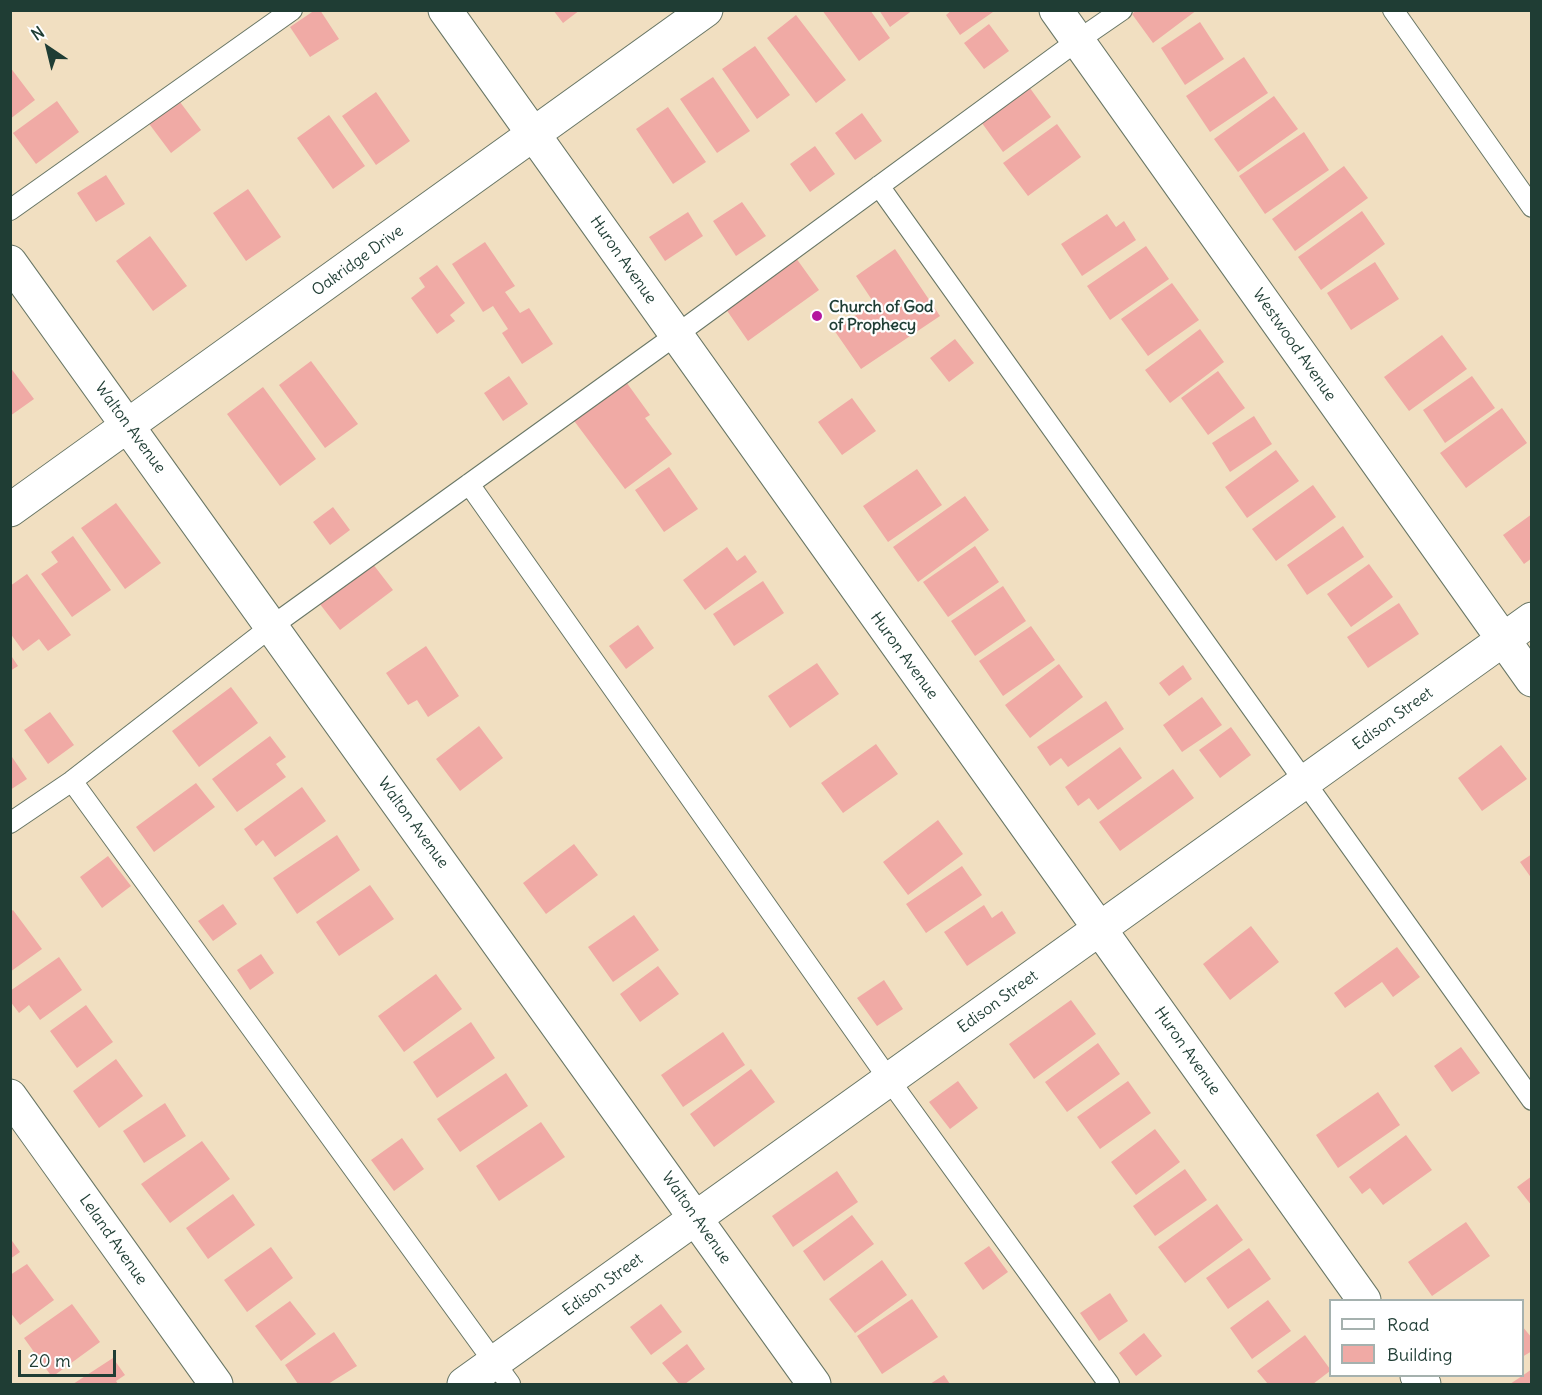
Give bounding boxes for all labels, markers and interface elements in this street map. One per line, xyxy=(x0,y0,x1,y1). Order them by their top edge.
north arrow xyxy=(18,18,78,78)
text: N xyxy=(27,22,48,45)
street label: Huron Avenue xyxy=(586,212,660,308)
street label: Oakridge Drive xyxy=(309,221,407,301)
street label: Westwood Avenue xyxy=(1248,285,1340,405)
place label: Church of God of Prophecy xyxy=(829,297,933,335)
marker: Church of God of Prophecy xyxy=(810,309,824,323)
street label: Walton Avenue xyxy=(91,379,169,477)
street label: Huron Avenue xyxy=(866,609,942,703)
street label: Edison Street xyxy=(1349,684,1437,754)
street label: Walton Avenue xyxy=(374,774,452,872)
street label: Edison Street xyxy=(954,967,1042,1037)
street label: Huron Avenue xyxy=(1150,1003,1224,1099)
street label: Walton Avenue xyxy=(657,1168,735,1268)
street label: Leland Avenue xyxy=(75,1191,151,1289)
street label: Edison Street xyxy=(559,1250,647,1320)
legend xyxy=(1329,1299,1524,1377)
text: Road xyxy=(1387,1313,1429,1336)
scale bar xyxy=(21,1338,118,1376)
text: Building xyxy=(1387,1343,1452,1366)
text: 20 m xyxy=(29,1349,71,1372)

